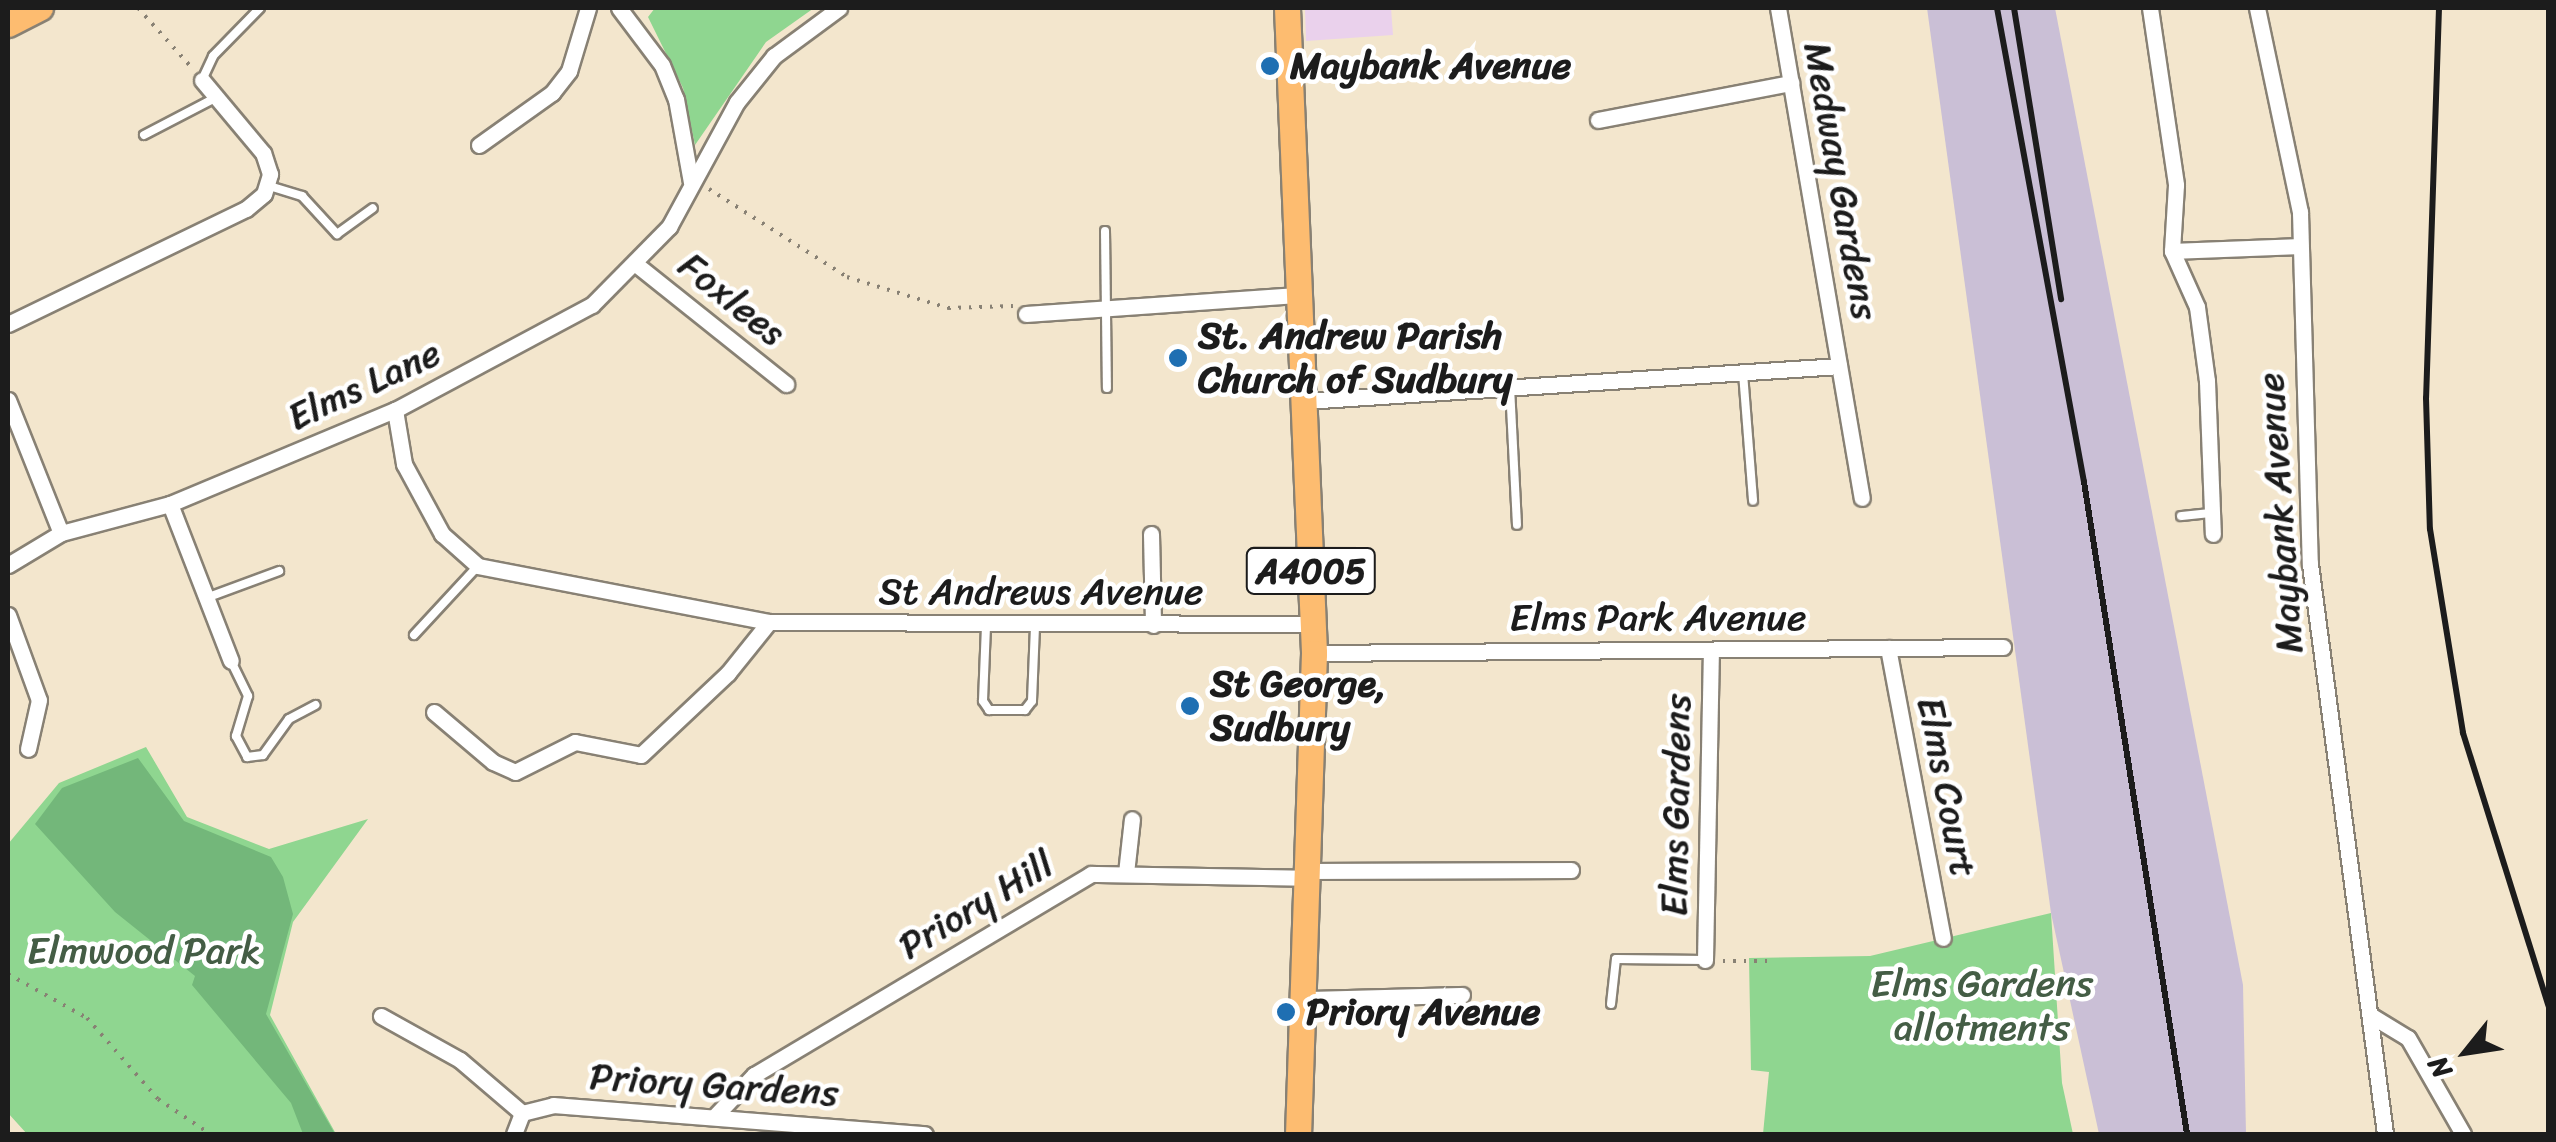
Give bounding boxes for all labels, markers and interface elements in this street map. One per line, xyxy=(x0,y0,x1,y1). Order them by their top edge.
street label: Medway Gardens xyxy=(1794,39,1888,323)
place label: Maybank Avenue xyxy=(1290,43,1571,89)
marker: Maybank Avenue xyxy=(1259,55,1281,77)
street label: Foxlees xyxy=(670,242,794,356)
place label: St. Andrew Parish Church of Sudbury xyxy=(1198,313,1513,402)
street label: Elms Lane xyxy=(280,330,448,440)
marker: St. Andrew Parish Church of Sudbury xyxy=(1167,347,1189,369)
street label: Maybank Avenue xyxy=(2247,371,2313,655)
road number: A4005 xyxy=(1244,541,1378,601)
street label: St Andrews Avenue xyxy=(878,569,1204,615)
street label: Elms Park Avenue xyxy=(1510,595,1806,641)
place label: St George, Sudbury xyxy=(1210,661,1386,751)
street label: Elms Gardens xyxy=(1651,693,1701,917)
street label: Elms Court xyxy=(1907,693,1987,881)
marker: St George, Sudbury xyxy=(1179,695,1201,717)
street label: Priory Hill xyxy=(890,841,1062,969)
park label: Elmwood Park xyxy=(27,928,261,974)
park label: Elms Gardens allotments xyxy=(1871,961,2093,1050)
place label: Priory Avenue xyxy=(1306,989,1541,1035)
marker: Priory Avenue xyxy=(1275,1001,1297,1023)
north arrow xyxy=(2416,1002,2516,1102)
text: N xyxy=(2414,1047,2466,1088)
street label: Priory Gardens xyxy=(588,1054,840,1116)

